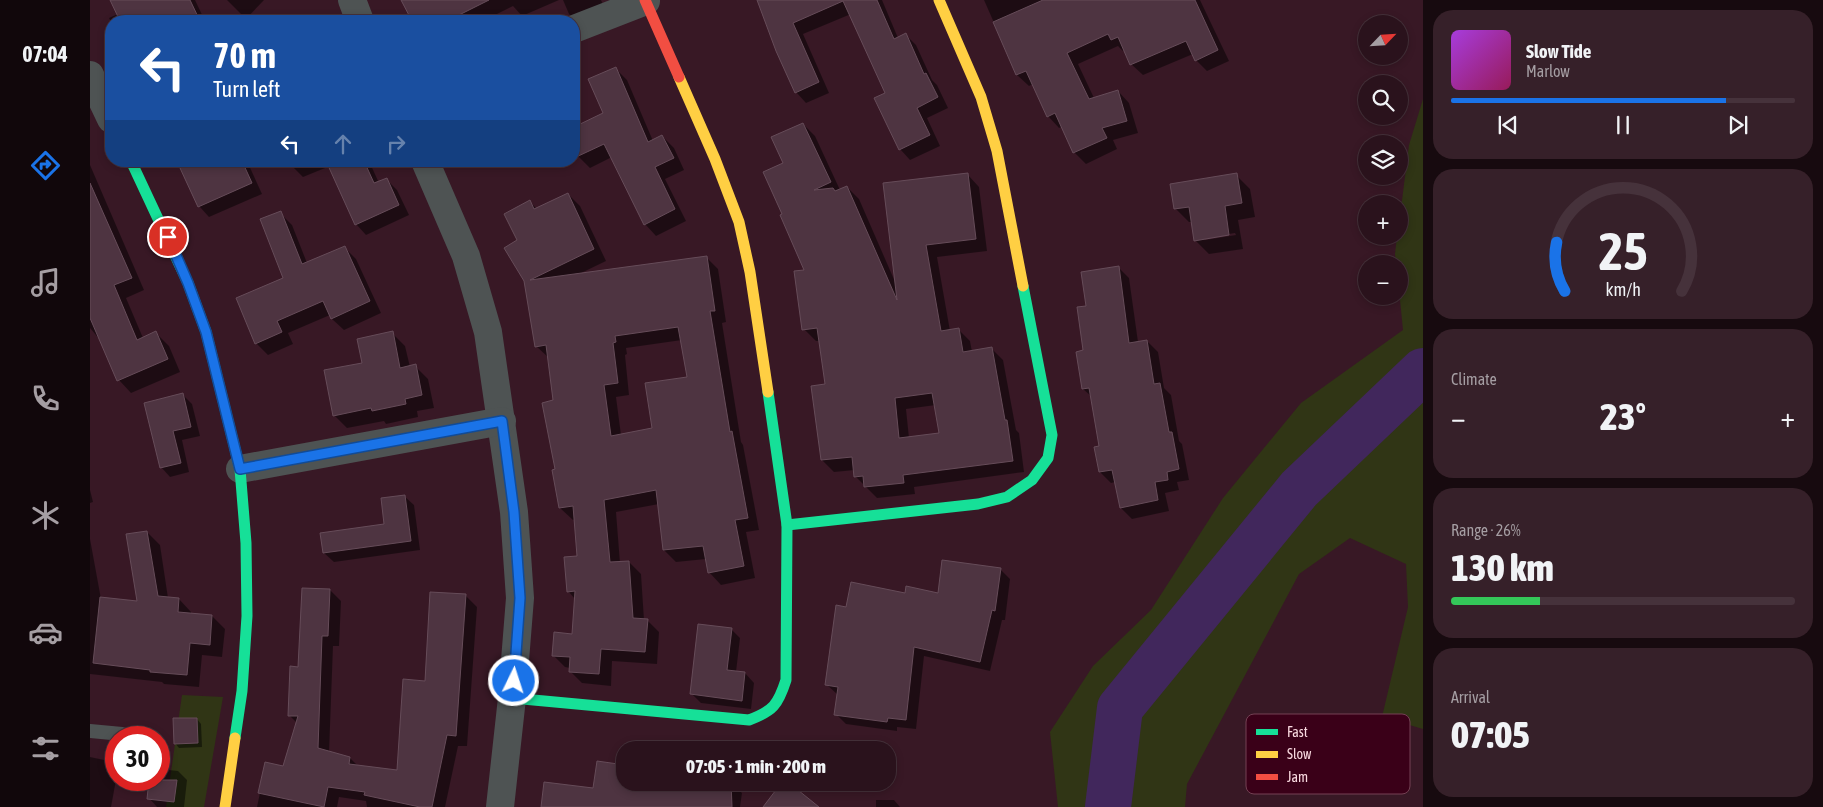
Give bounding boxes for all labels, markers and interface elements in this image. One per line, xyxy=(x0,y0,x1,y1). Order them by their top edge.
north arrow xyxy=(1358,15,1408,65)
map controls xyxy=(1358,15,1408,305)
icon: left xyxy=(130,35,195,100)
text: 70 m xyxy=(213,35,276,75)
text: Slow Tide xyxy=(1526,40,1591,62)
text: 07:04 xyxy=(22,41,68,67)
text: Marlow xyxy=(1526,62,1570,80)
button: search xyxy=(1358,75,1408,125)
text: Turn left xyxy=(213,76,280,102)
icon: previous xyxy=(1494,111,1522,139)
icon: pause xyxy=(1609,111,1637,139)
icon: next xyxy=(1724,111,1752,139)
icon: left xyxy=(276,130,304,158)
icon: ahead xyxy=(329,130,357,158)
icon: right xyxy=(382,130,410,158)
button: layers xyxy=(1358,135,1408,185)
icon: directions xyxy=(28,148,63,183)
button: + xyxy=(1358,195,1408,245)
pin xyxy=(147,216,189,258)
text: 25 xyxy=(1599,221,1647,281)
icon: arrive xyxy=(154,223,182,251)
button: − xyxy=(1358,255,1408,305)
icon: music xyxy=(28,265,63,300)
text: km/h xyxy=(1605,279,1641,300)
text: Climate xyxy=(1451,370,1497,388)
icon: phone xyxy=(28,381,63,416)
text: 23° xyxy=(1600,395,1646,438)
text: − xyxy=(1451,401,1466,433)
text: + xyxy=(1780,401,1795,433)
icon: climate xyxy=(28,498,63,533)
text: Range · 26% xyxy=(1451,521,1521,539)
text: 130 km xyxy=(1451,546,1554,589)
icon: car xyxy=(28,615,63,650)
position arrow xyxy=(487,654,539,706)
text: Arrival xyxy=(1451,688,1490,706)
text: 07:05 xyxy=(1451,713,1530,756)
legend xyxy=(1246,714,1410,794)
text: Fast xyxy=(1287,724,1308,740)
speed limit sign: 30 xyxy=(105,726,170,791)
icon: filters xyxy=(28,731,63,766)
text: Slow xyxy=(1287,746,1312,762)
text: 07:05 · 1 min · 200 m xyxy=(686,755,826,777)
text: Jam xyxy=(1287,769,1308,785)

